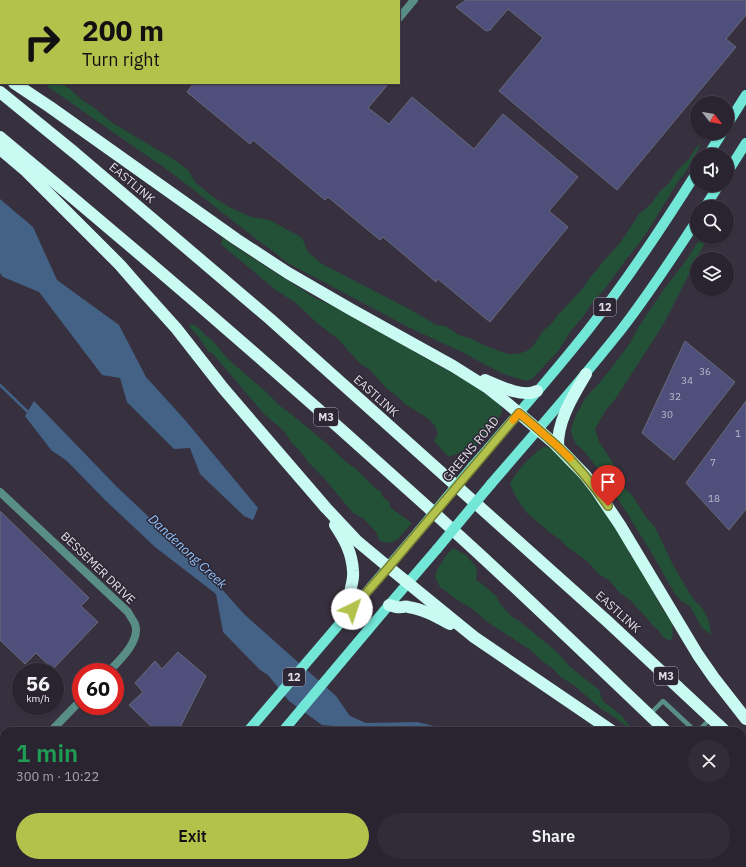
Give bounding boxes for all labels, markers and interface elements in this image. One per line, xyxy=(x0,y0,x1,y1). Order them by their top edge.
text: 200 m xyxy=(82,12,164,49)
icon: right xyxy=(16,16,68,68)
text: Turn right xyxy=(82,48,160,71)
north arrow xyxy=(690,96,734,140)
map controls xyxy=(690,96,734,296)
button: sound xyxy=(690,148,734,192)
street label: EASTLINK xyxy=(106,159,159,206)
button: search xyxy=(690,200,734,244)
button: layers xyxy=(690,252,734,296)
road number: 12 xyxy=(594,298,616,316)
house number: 36 xyxy=(699,365,711,378)
street label: EASTLINK xyxy=(351,372,402,420)
house number: 34 xyxy=(681,374,693,387)
house number: 32 xyxy=(669,390,681,403)
road number: M3 xyxy=(314,408,338,426)
house number: 30 xyxy=(661,408,673,421)
street label: GREENS ROAD xyxy=(439,413,502,484)
house number: 1 xyxy=(735,427,741,440)
house number: 7 xyxy=(710,456,716,469)
pin xyxy=(591,465,625,506)
icon: arrive xyxy=(597,471,619,493)
house number: 18 xyxy=(708,492,720,505)
water label: Dandenong Creek xyxy=(145,510,231,592)
street label: BESSEMER DRIVE xyxy=(58,528,139,607)
position arrow xyxy=(331,588,373,630)
street label: EASTLINK xyxy=(593,588,644,636)
speed limit sign: 60 xyxy=(72,663,124,715)
road number: M3 xyxy=(654,667,678,685)
road number: 12 xyxy=(283,668,305,686)
text: 56 xyxy=(26,670,50,697)
text: km/h xyxy=(26,692,50,705)
text: 1 min xyxy=(16,737,78,769)
button: close xyxy=(688,740,730,782)
text: 300 m · 10:22 xyxy=(16,768,99,785)
button: Exit xyxy=(16,813,369,859)
button: Share xyxy=(377,813,730,859)

